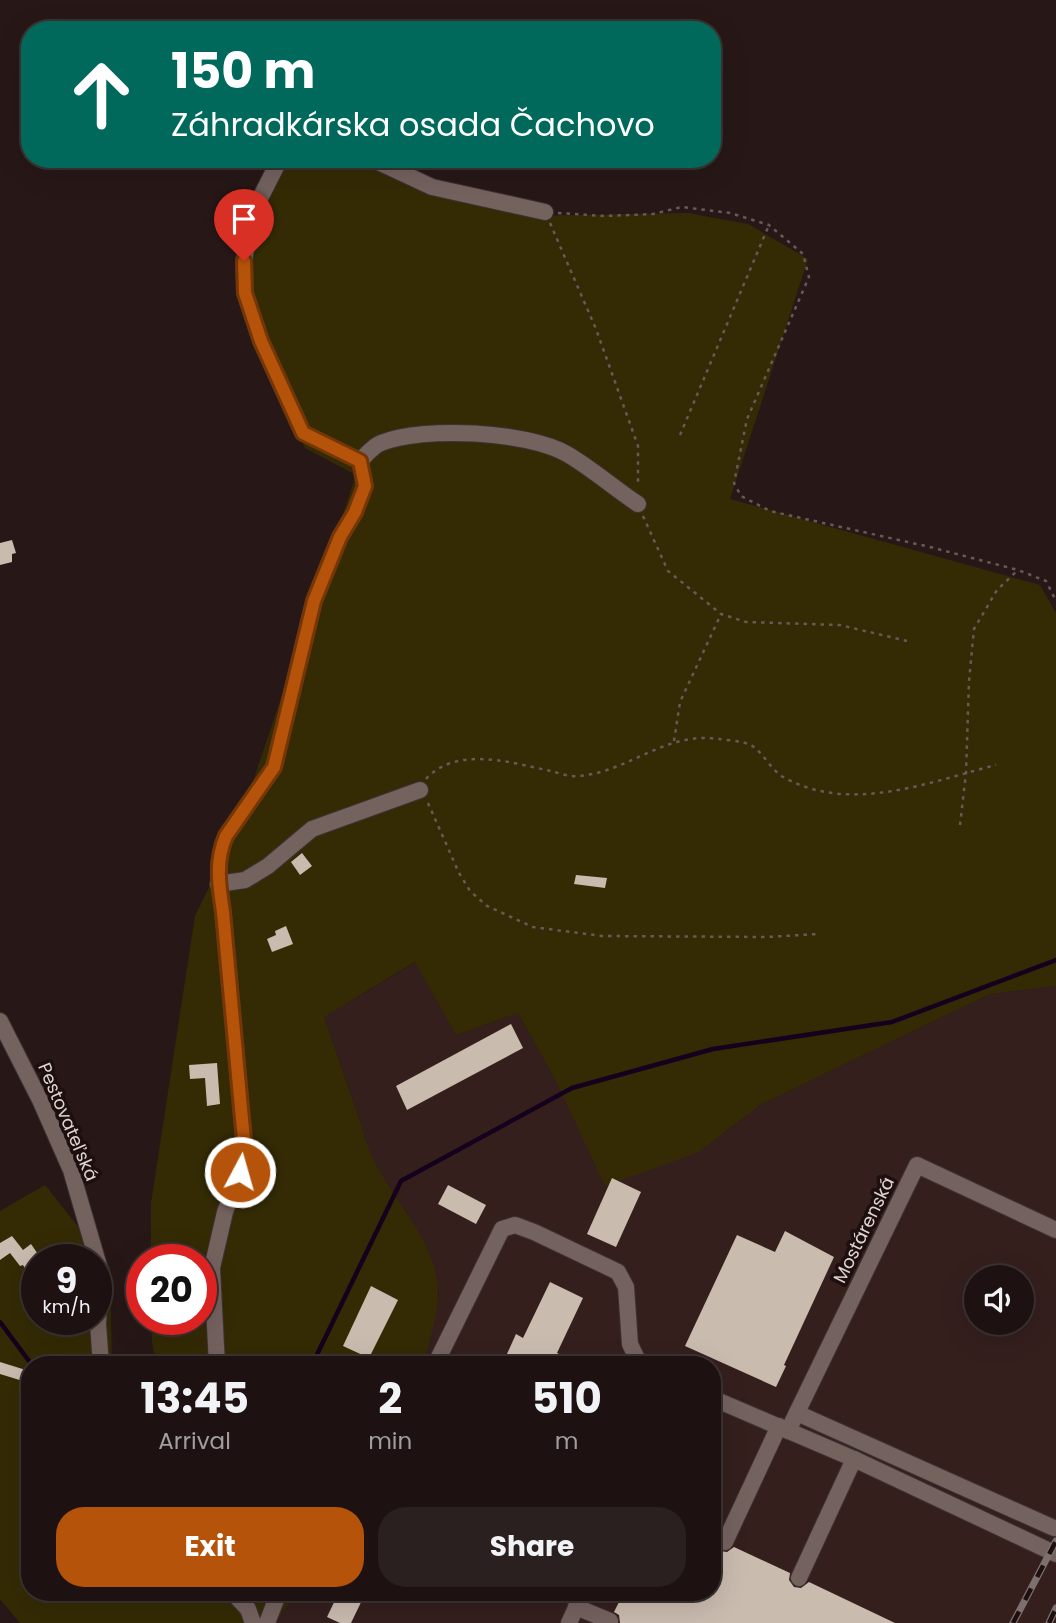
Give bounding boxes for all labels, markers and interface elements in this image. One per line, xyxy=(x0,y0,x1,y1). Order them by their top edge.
text: 150 m xyxy=(171,37,316,105)
icon: ahead xyxy=(56,49,147,140)
text: Záhradkárska osada Čachovo xyxy=(171,102,655,147)
pin xyxy=(214,189,274,261)
icon: arrive xyxy=(225,200,263,238)
street label: Pestovateľská xyxy=(32,1059,105,1185)
position arrow xyxy=(203,1135,277,1209)
street label: Mostárenská xyxy=(827,1172,900,1287)
speed limit sign: 20 xyxy=(126,1244,217,1335)
text: 9 xyxy=(56,1256,77,1305)
map controls xyxy=(964,1265,1034,1335)
button: sound xyxy=(964,1265,1034,1335)
text: km/h xyxy=(43,1294,90,1319)
text: 13:45 xyxy=(140,1369,249,1428)
text: 2 xyxy=(378,1369,402,1428)
text: 510 xyxy=(531,1369,602,1428)
text: Arrival xyxy=(158,1425,231,1457)
text: min xyxy=(368,1425,412,1457)
text: m xyxy=(555,1425,578,1457)
button: Exit xyxy=(56,1507,364,1587)
button: Share xyxy=(378,1507,686,1587)

